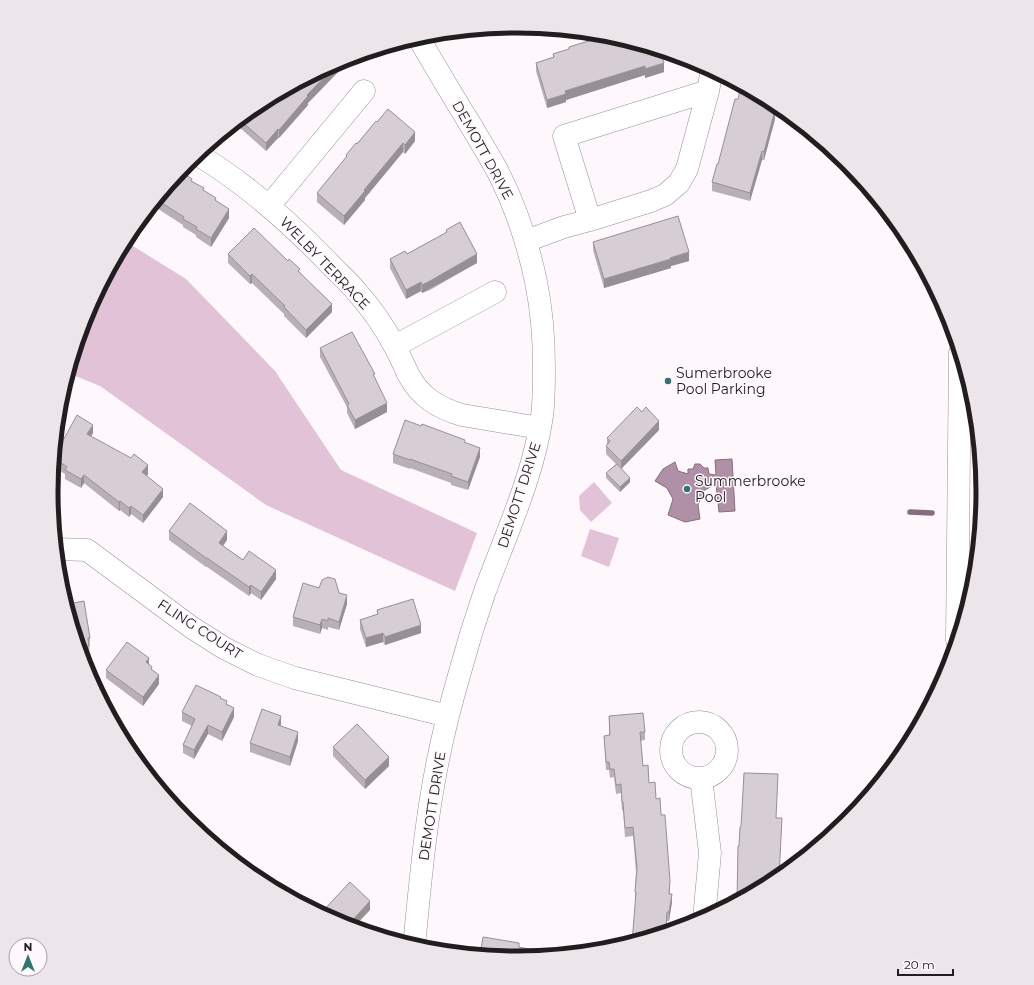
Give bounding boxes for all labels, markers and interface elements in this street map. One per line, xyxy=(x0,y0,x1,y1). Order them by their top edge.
street label: DEMOTT DRIVE xyxy=(448,97,518,203)
street label: WELBY TERRACE xyxy=(276,213,374,313)
place label: Sumerbrooke Pool Parking xyxy=(676,364,772,398)
marker: Sumerbrooke Pool Parking xyxy=(663,376,673,386)
street label: DEMOTT DRIVE xyxy=(493,440,545,550)
place label: Summerbrooke Pool xyxy=(695,472,806,506)
marker: Summerbrooke Pool xyxy=(682,484,692,494)
street label: FLING COURT xyxy=(154,595,246,663)
street label: DEMOTT DRIVE xyxy=(414,750,450,862)
north arrow xyxy=(8,937,48,977)
text: N xyxy=(24,940,32,954)
scale bar xyxy=(898,951,953,977)
text: 20 m xyxy=(904,957,935,972)

